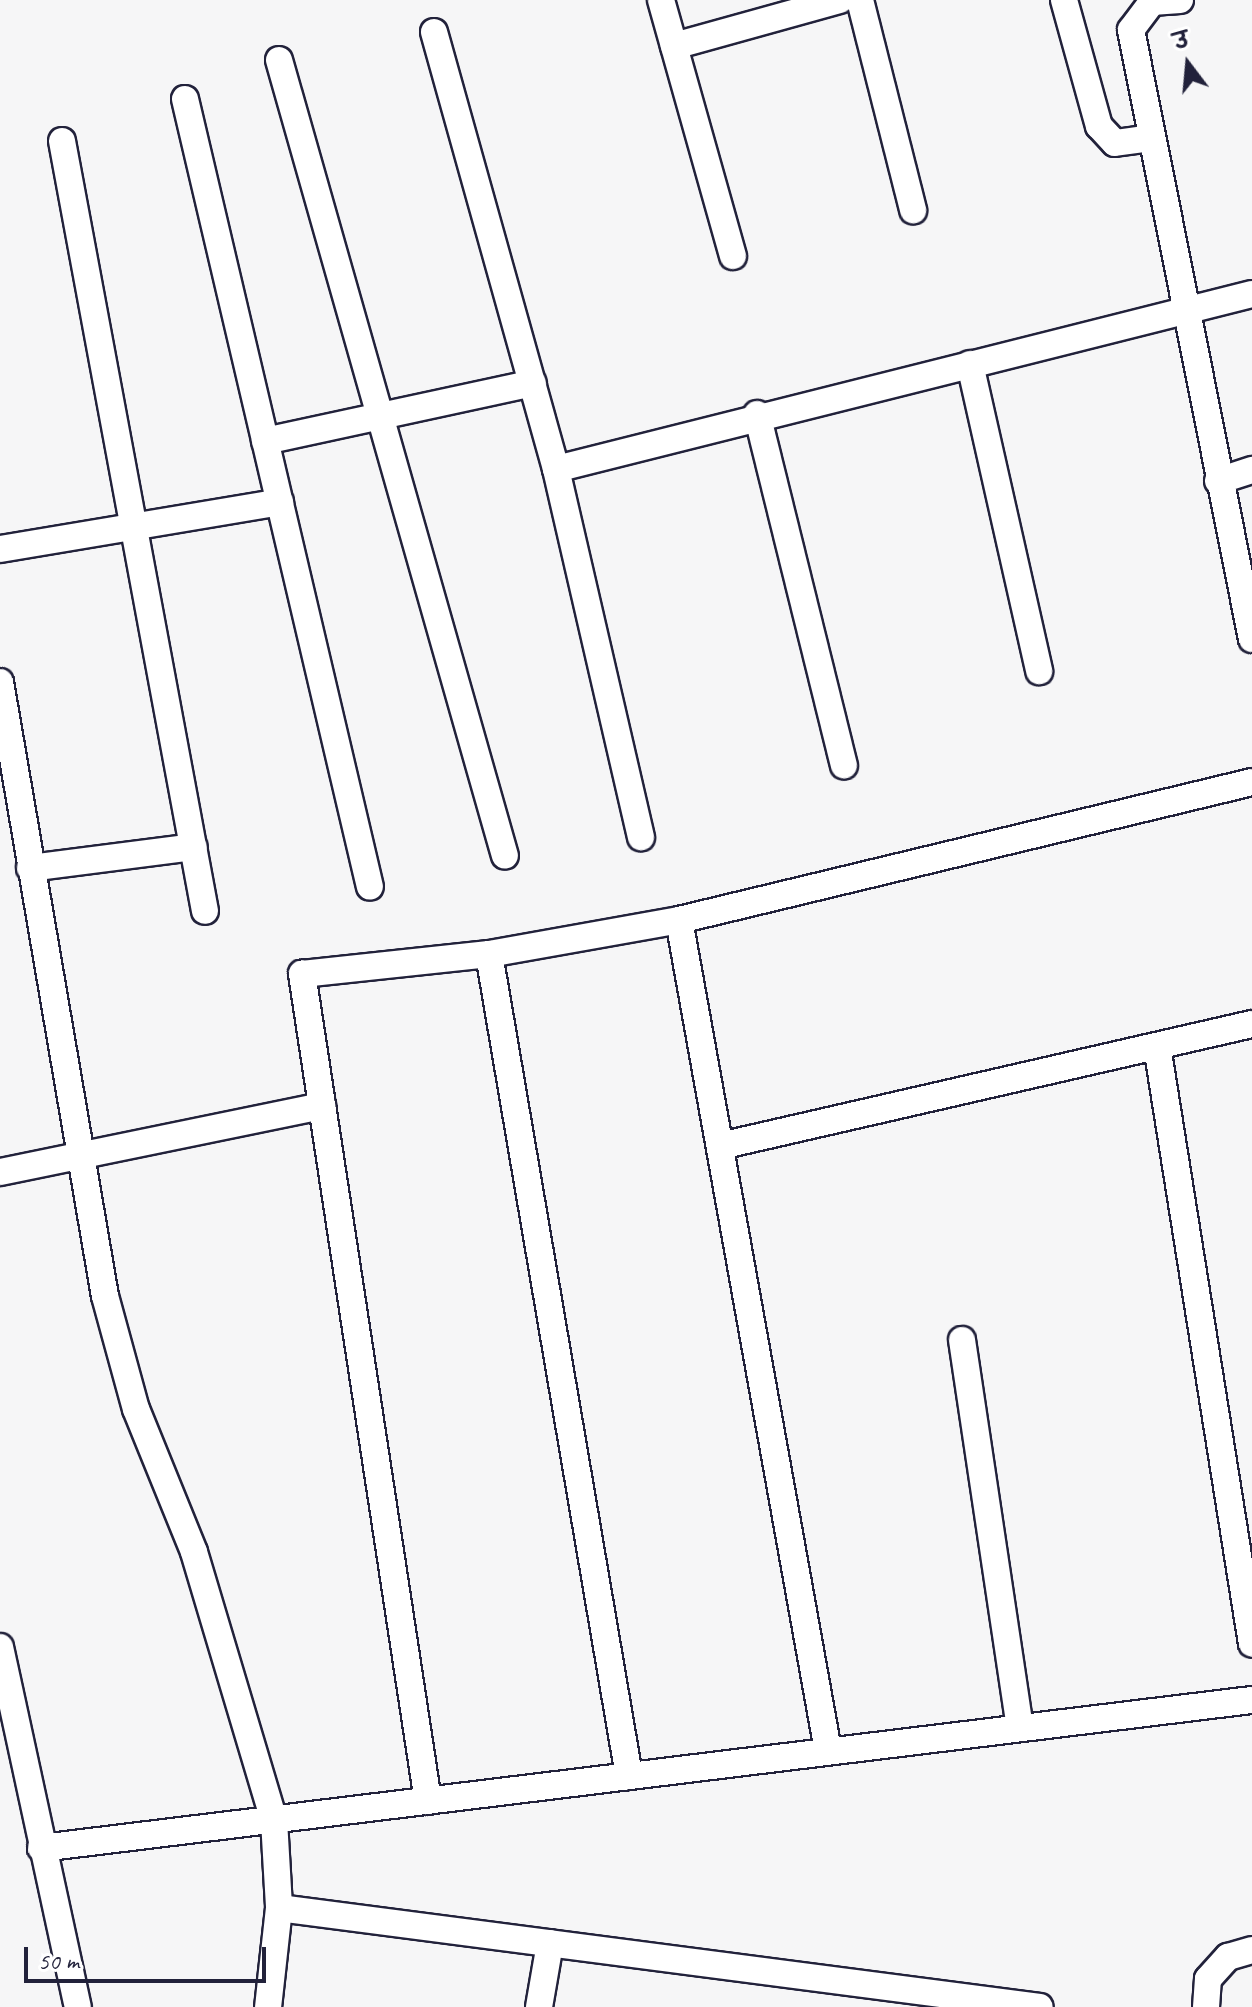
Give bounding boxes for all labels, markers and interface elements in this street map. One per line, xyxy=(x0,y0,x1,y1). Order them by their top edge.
north arrow xyxy=(1148,24,1228,104)
text: उ xyxy=(1170,25,1192,56)
scale bar xyxy=(28,1931,270,1981)
text: 50 m xyxy=(38,1946,79,1976)

